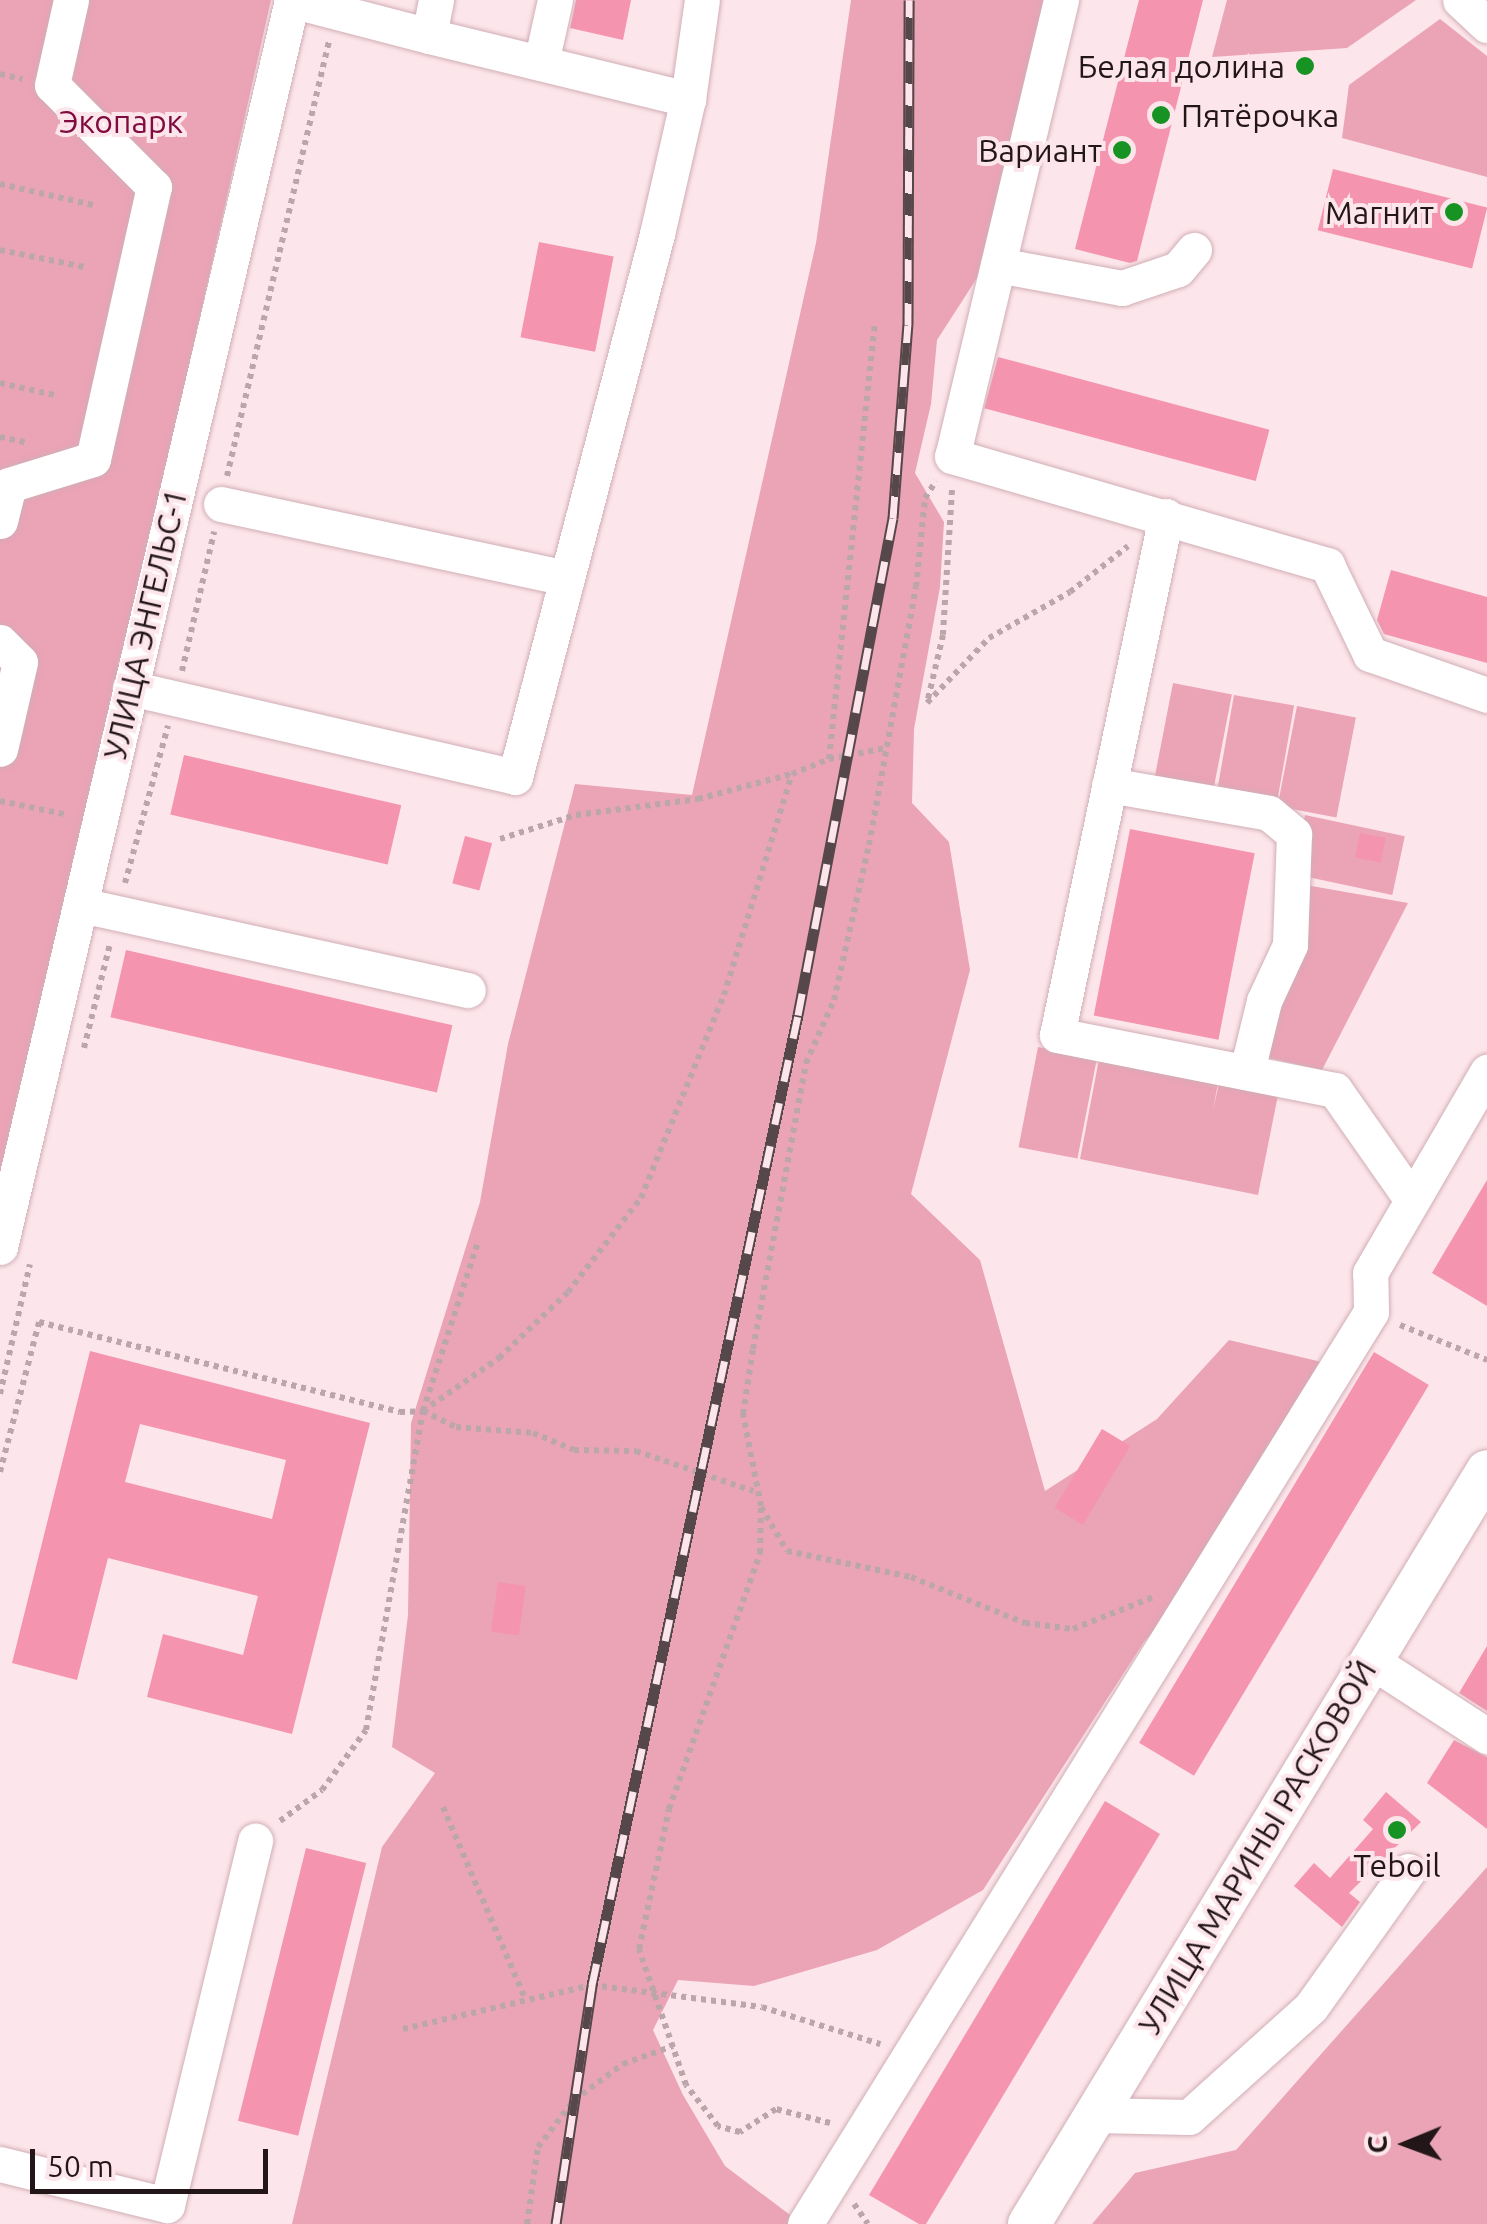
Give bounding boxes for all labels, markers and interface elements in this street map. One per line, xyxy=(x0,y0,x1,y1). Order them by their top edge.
place label: Белая долина xyxy=(1078,47,1285,85)
marker: Белая долина xyxy=(1294,55,1316,77)
place label: Пятёрочка xyxy=(1181,96,1339,134)
park label: Экопарк xyxy=(59,102,183,140)
marker: Пятёрочка xyxy=(1150,104,1172,126)
place label: Вариант xyxy=(978,131,1102,169)
marker: Вариант xyxy=(1111,139,1133,161)
place label: Магнит xyxy=(1325,193,1434,231)
marker: Магнит xyxy=(1443,201,1465,223)
street label: УЛИЦА ЭНГЕЛЬС-1 xyxy=(95,485,195,763)
street label: УЛИЦА МАРИНЫ РАСКОВОЙ xyxy=(1130,1653,1384,2041)
marker: Teboil xyxy=(1386,1819,1408,1841)
place label: Teboil xyxy=(1353,1846,1441,1884)
north arrow xyxy=(1357,2094,1457,2194)
scale bar xyxy=(35,2129,272,2191)
text: С xyxy=(1361,2135,1392,2154)
text: 50 m xyxy=(47,2149,114,2183)

